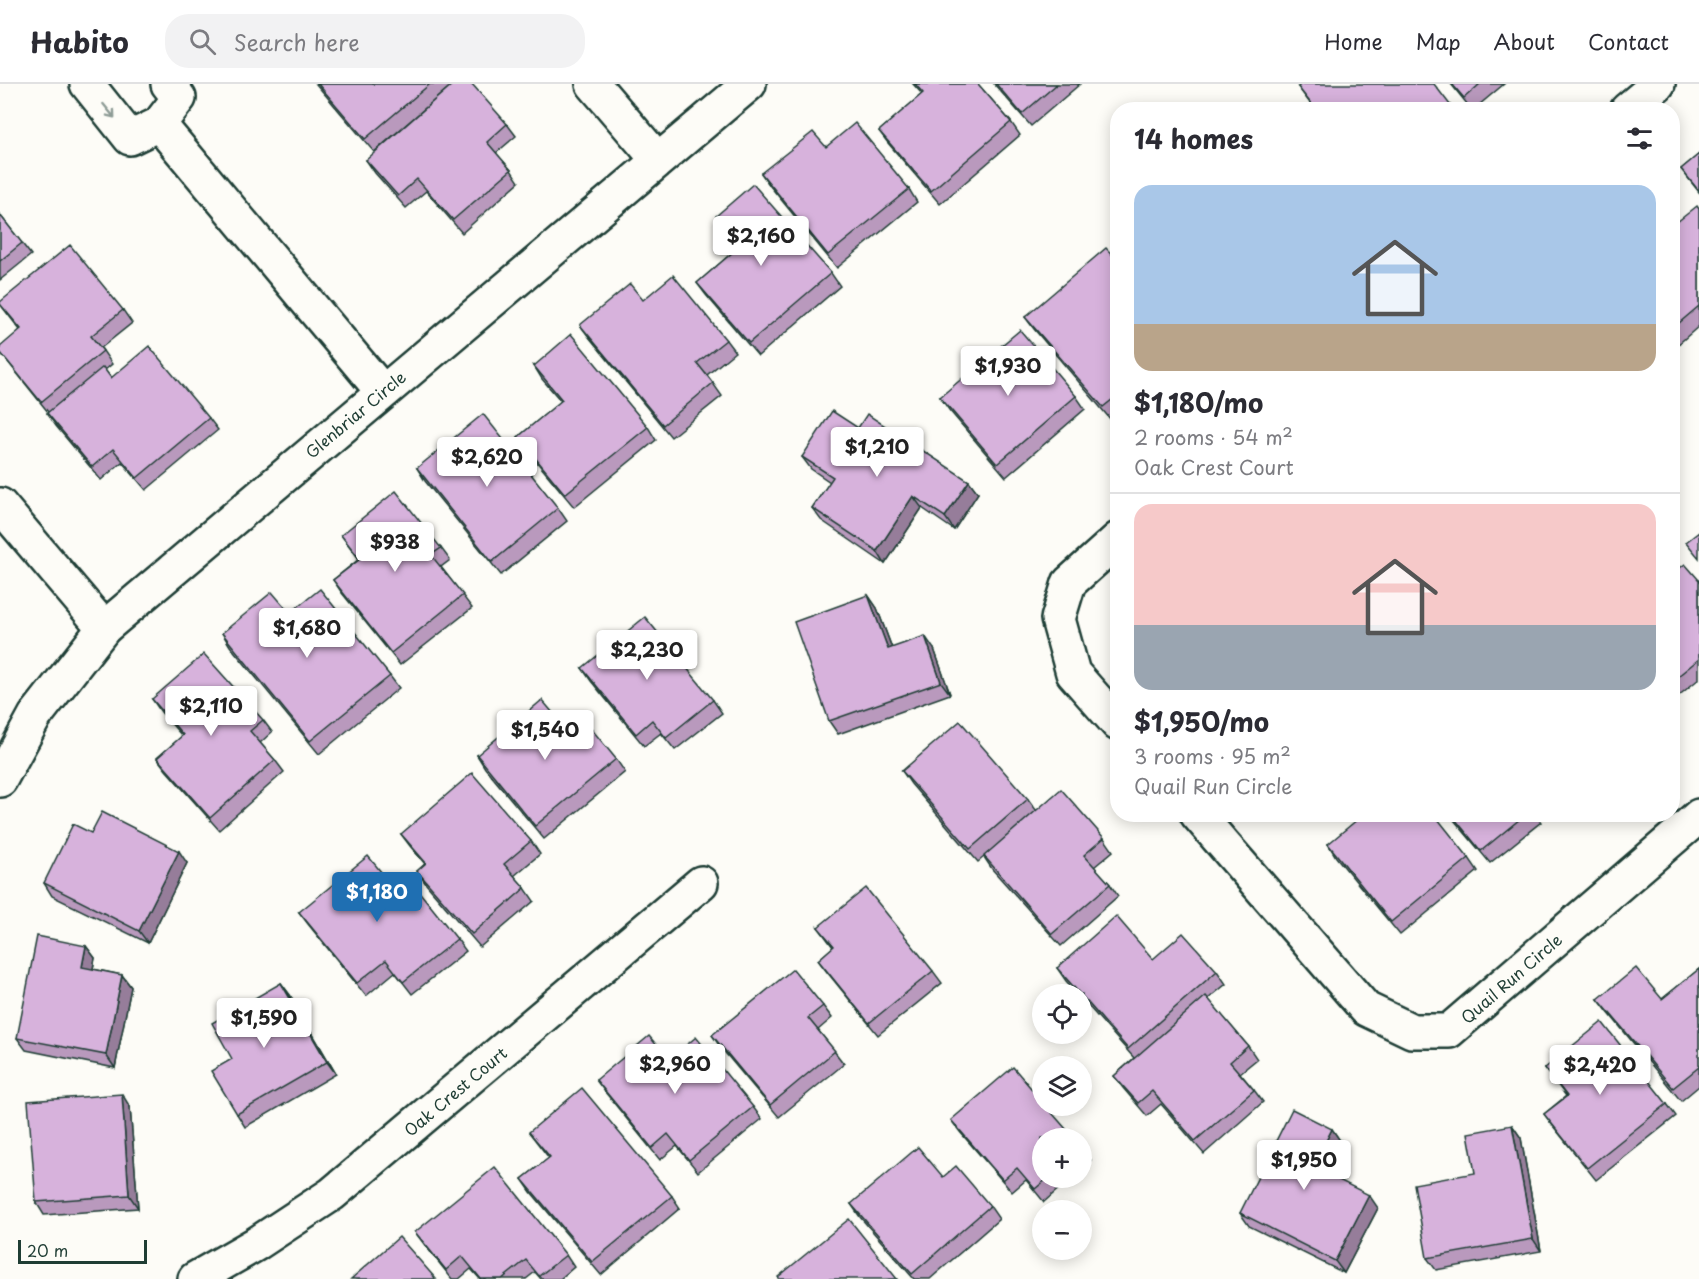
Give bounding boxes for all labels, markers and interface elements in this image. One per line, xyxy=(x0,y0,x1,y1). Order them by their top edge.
search box xyxy=(165,14,585,68)
text: Habito xyxy=(30,20,129,63)
icon: search xyxy=(186,25,219,58)
text: Search here xyxy=(234,25,360,58)
text: Home xyxy=(1324,25,1383,57)
text: Map xyxy=(1416,25,1461,57)
text: About xyxy=(1494,25,1555,57)
text: Contact xyxy=(1588,25,1669,57)
one-way arrow xyxy=(102,103,115,119)
text: 14 homes xyxy=(1134,119,1253,158)
icon: filters xyxy=(1623,122,1656,155)
pin: $2,160 xyxy=(712,216,810,267)
text: $2,160 xyxy=(727,220,795,250)
icon: home xyxy=(1341,224,1449,332)
pin: $1,930 xyxy=(959,346,1057,397)
text: $1,930 xyxy=(975,350,1041,380)
street label: Glenbriar Circle xyxy=(299,365,411,463)
text: $1,180/mo xyxy=(1134,383,1263,422)
text: 2 rooms · 54 m² xyxy=(1134,422,1293,452)
pin: $1,210 xyxy=(828,427,926,478)
text: $1,210 xyxy=(845,431,909,461)
pin: $2,620 xyxy=(438,437,536,488)
text: $2,620 xyxy=(451,441,523,471)
text: Oak Crest Court xyxy=(1134,452,1294,482)
pin: $938 xyxy=(359,522,431,573)
text: $938 xyxy=(370,526,420,556)
icon: home xyxy=(1341,543,1449,651)
pin: $1,680 xyxy=(258,608,356,659)
text: $1,680 xyxy=(273,612,341,642)
pin: $2,230 xyxy=(598,630,696,681)
text: $2,230 xyxy=(610,634,684,664)
pin: $2,110 xyxy=(162,686,260,737)
text: $2,110 xyxy=(179,690,243,720)
text: $1,950/mo xyxy=(1134,702,1269,741)
pin: $1,540 xyxy=(496,710,594,761)
text: $1,540 xyxy=(511,714,579,744)
text: 3 rooms · 95 m² xyxy=(1134,741,1291,771)
text: Quail Run Circle xyxy=(1134,771,1293,801)
pin: $1,180 xyxy=(328,872,426,923)
text: $1,180 xyxy=(346,876,408,906)
street label: Quail Run Circle xyxy=(1455,927,1567,1029)
map controls xyxy=(1032,984,1092,1260)
button: locate xyxy=(1032,984,1092,1044)
pin: $1,590 xyxy=(215,998,313,1049)
text: $1,590 xyxy=(231,1002,297,1032)
street label: Oak Crest Court xyxy=(398,1040,512,1141)
pin: $2,960 xyxy=(626,1044,724,1095)
pin: $2,420 xyxy=(1551,1045,1649,1096)
text: $2,960 xyxy=(639,1048,711,1078)
text: $2,420 xyxy=(1564,1049,1636,1079)
button: layers xyxy=(1032,1056,1092,1116)
button: + xyxy=(1032,1128,1092,1188)
pin: $1,950 xyxy=(1255,1140,1353,1191)
text: $1,950 xyxy=(1271,1144,1337,1174)
button: − xyxy=(1032,1200,1092,1260)
scale bar xyxy=(18,1237,147,1264)
text: 20 m xyxy=(27,1238,68,1262)

